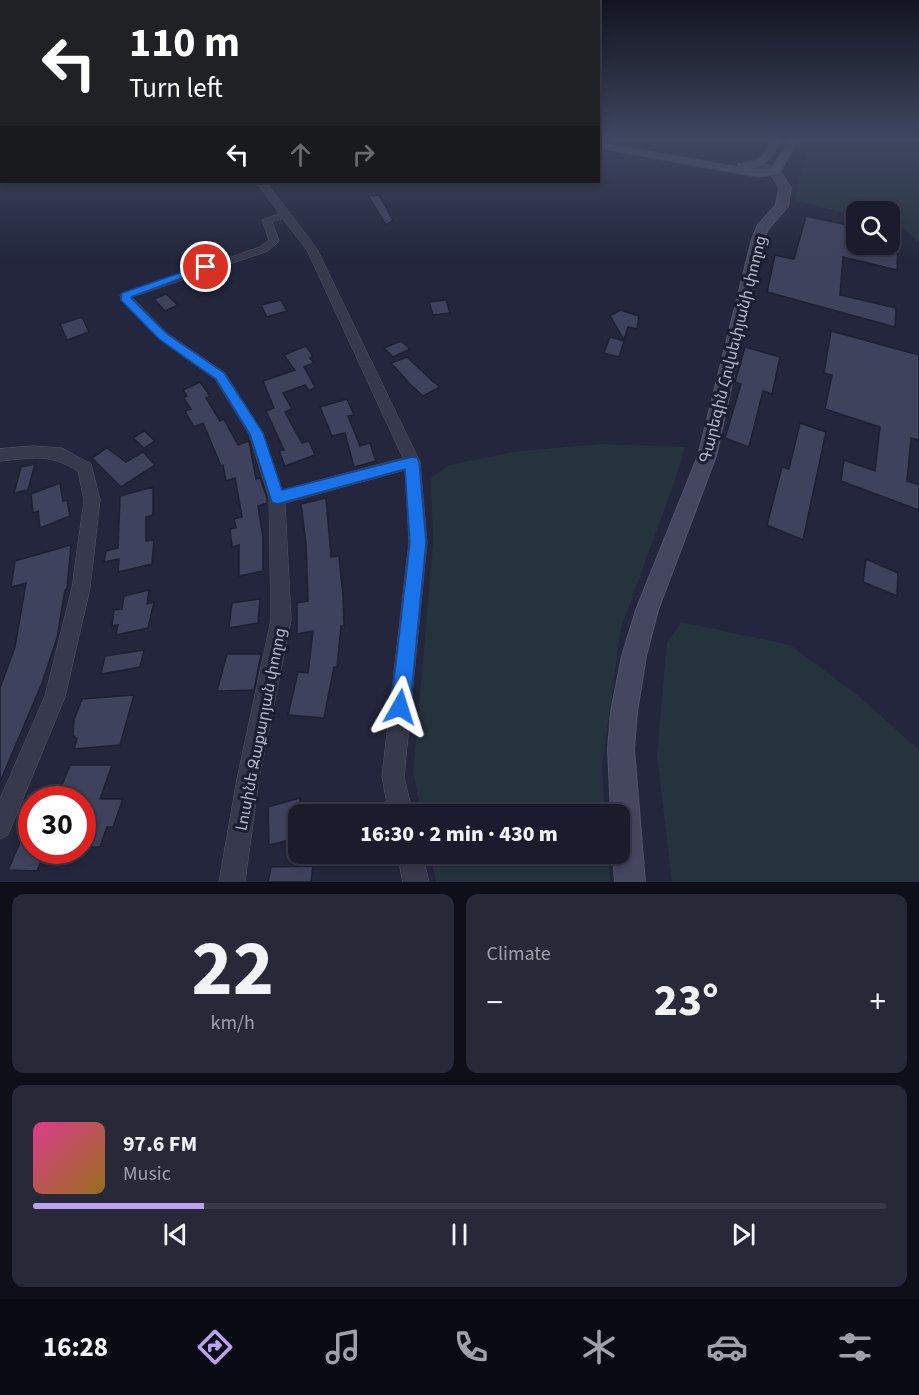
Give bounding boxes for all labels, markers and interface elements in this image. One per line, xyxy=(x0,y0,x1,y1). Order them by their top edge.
text: 110 m xyxy=(129,13,240,73)
icon: left xyxy=(30,24,108,102)
text: Turn left xyxy=(129,69,223,108)
icon: left xyxy=(221,138,254,171)
icon: ahead xyxy=(284,138,317,171)
icon: right xyxy=(347,138,380,171)
map controls xyxy=(846,201,900,255)
button: search xyxy=(846,201,900,255)
street label: Գարեգին Հովսեփյանի փողոց xyxy=(694,233,772,466)
pin xyxy=(180,241,231,292)
icon: arrive xyxy=(189,250,222,283)
street label: Լուսինե Զաքարյան փողոց xyxy=(231,626,291,833)
position arrow xyxy=(368,675,432,739)
speed limit sign: 30 xyxy=(18,786,96,864)
text: 16:30 · 2 min · 430 m xyxy=(360,818,558,850)
text: 22 xyxy=(192,914,274,1025)
text: Climate xyxy=(487,940,551,968)
text: 23° xyxy=(654,969,719,1033)
text: − xyxy=(487,979,503,1026)
text: + xyxy=(870,979,886,1026)
text: km/h xyxy=(211,1009,255,1037)
text: 97.6 FM xyxy=(123,1128,197,1160)
text: Music xyxy=(123,1160,171,1188)
icon: previous xyxy=(159,1218,192,1251)
icon: pause xyxy=(443,1218,476,1251)
icon: next xyxy=(727,1218,760,1251)
icon: directions xyxy=(194,1326,236,1368)
icon: music xyxy=(322,1326,364,1368)
icon: phone xyxy=(450,1326,492,1368)
icon: climate xyxy=(578,1326,620,1368)
icon: car xyxy=(706,1326,748,1368)
icon: filters xyxy=(834,1326,876,1368)
text: 16:28 xyxy=(43,1328,108,1367)

